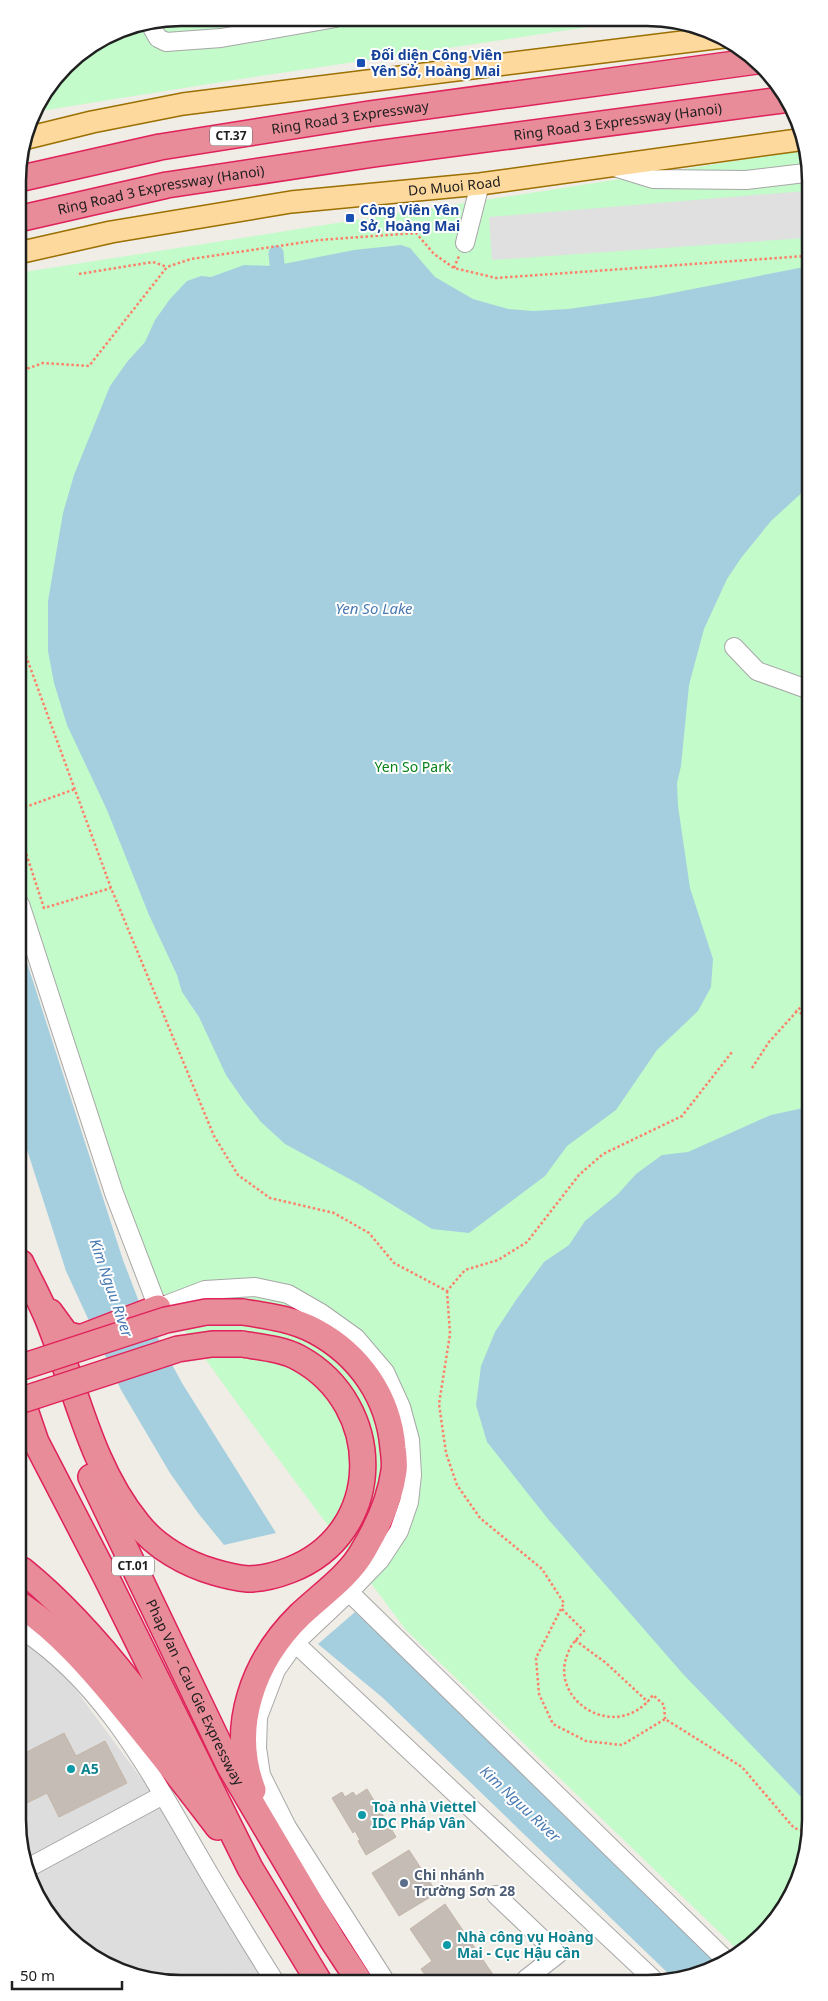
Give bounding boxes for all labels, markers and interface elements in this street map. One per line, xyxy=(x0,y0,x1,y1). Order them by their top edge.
place label: Đối diện Công Viên Yên Sở, Hoàng Mai xyxy=(371,45,502,80)
marker: Đối diện Công Viên Yên Sở, Hoàng Mai xyxy=(355,57,367,69)
street label: Ring Road 3 Expressway xyxy=(270,96,431,138)
street label: Ring Road 3 Expressway (Hanoi) xyxy=(512,98,723,144)
road number: CT.37 xyxy=(210,126,252,146)
street label: Ring Road 3 Expressway (Hanoi) xyxy=(56,161,265,219)
street label: Do Muoi Road xyxy=(407,171,502,200)
place label: Công Viên Yên Sở, Hoàng Mai xyxy=(360,200,460,235)
marker: Công Viên Yên Sở, Hoàng Mai xyxy=(344,212,356,224)
water label: Yen So Lake xyxy=(335,598,413,618)
park label: Yen So Park xyxy=(375,757,452,776)
water label: Kim Nguu River xyxy=(86,1236,138,1341)
road number: CT.01 xyxy=(112,1556,154,1575)
street label: Phap Van - Cau Gie Expressway xyxy=(142,1596,249,1789)
place label: A5 xyxy=(81,1759,99,1778)
water label: Kim Nguu River xyxy=(476,1761,566,1846)
marker: A5 xyxy=(65,1763,77,1775)
place label: Toà nhà Viettel IDC Pháp Vân xyxy=(372,1797,476,1832)
marker: Toà nhà Viettel IDC Pháp Vân xyxy=(356,1809,368,1821)
place label: Chi nhánh Trường Sơn 28 xyxy=(414,1865,515,1900)
marker: Chi nhánh Trường Sơn 28 xyxy=(398,1877,410,1889)
place label: Nhà công vụ Hoàng Mai - Cục Hậu cần xyxy=(457,1927,594,1962)
marker: Nhà công vụ Hoàng Mai - Cục Hậu cần xyxy=(441,1939,453,1951)
scale bar xyxy=(12,1958,122,1990)
text: 50 m xyxy=(20,1965,55,1985)

